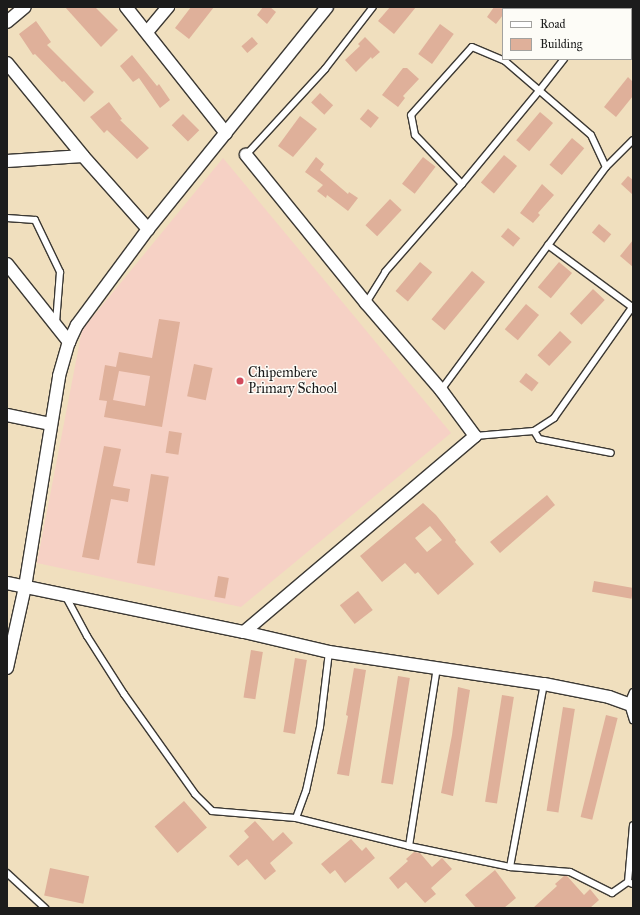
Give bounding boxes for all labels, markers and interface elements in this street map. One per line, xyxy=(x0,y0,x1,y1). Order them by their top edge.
legend xyxy=(502,8,632,60)
text: Road xyxy=(540,17,566,31)
text: Building xyxy=(540,37,582,51)
place label: Chipembere Primary School xyxy=(248,365,337,398)
marker: Chipembere Primary School xyxy=(235,376,245,386)

